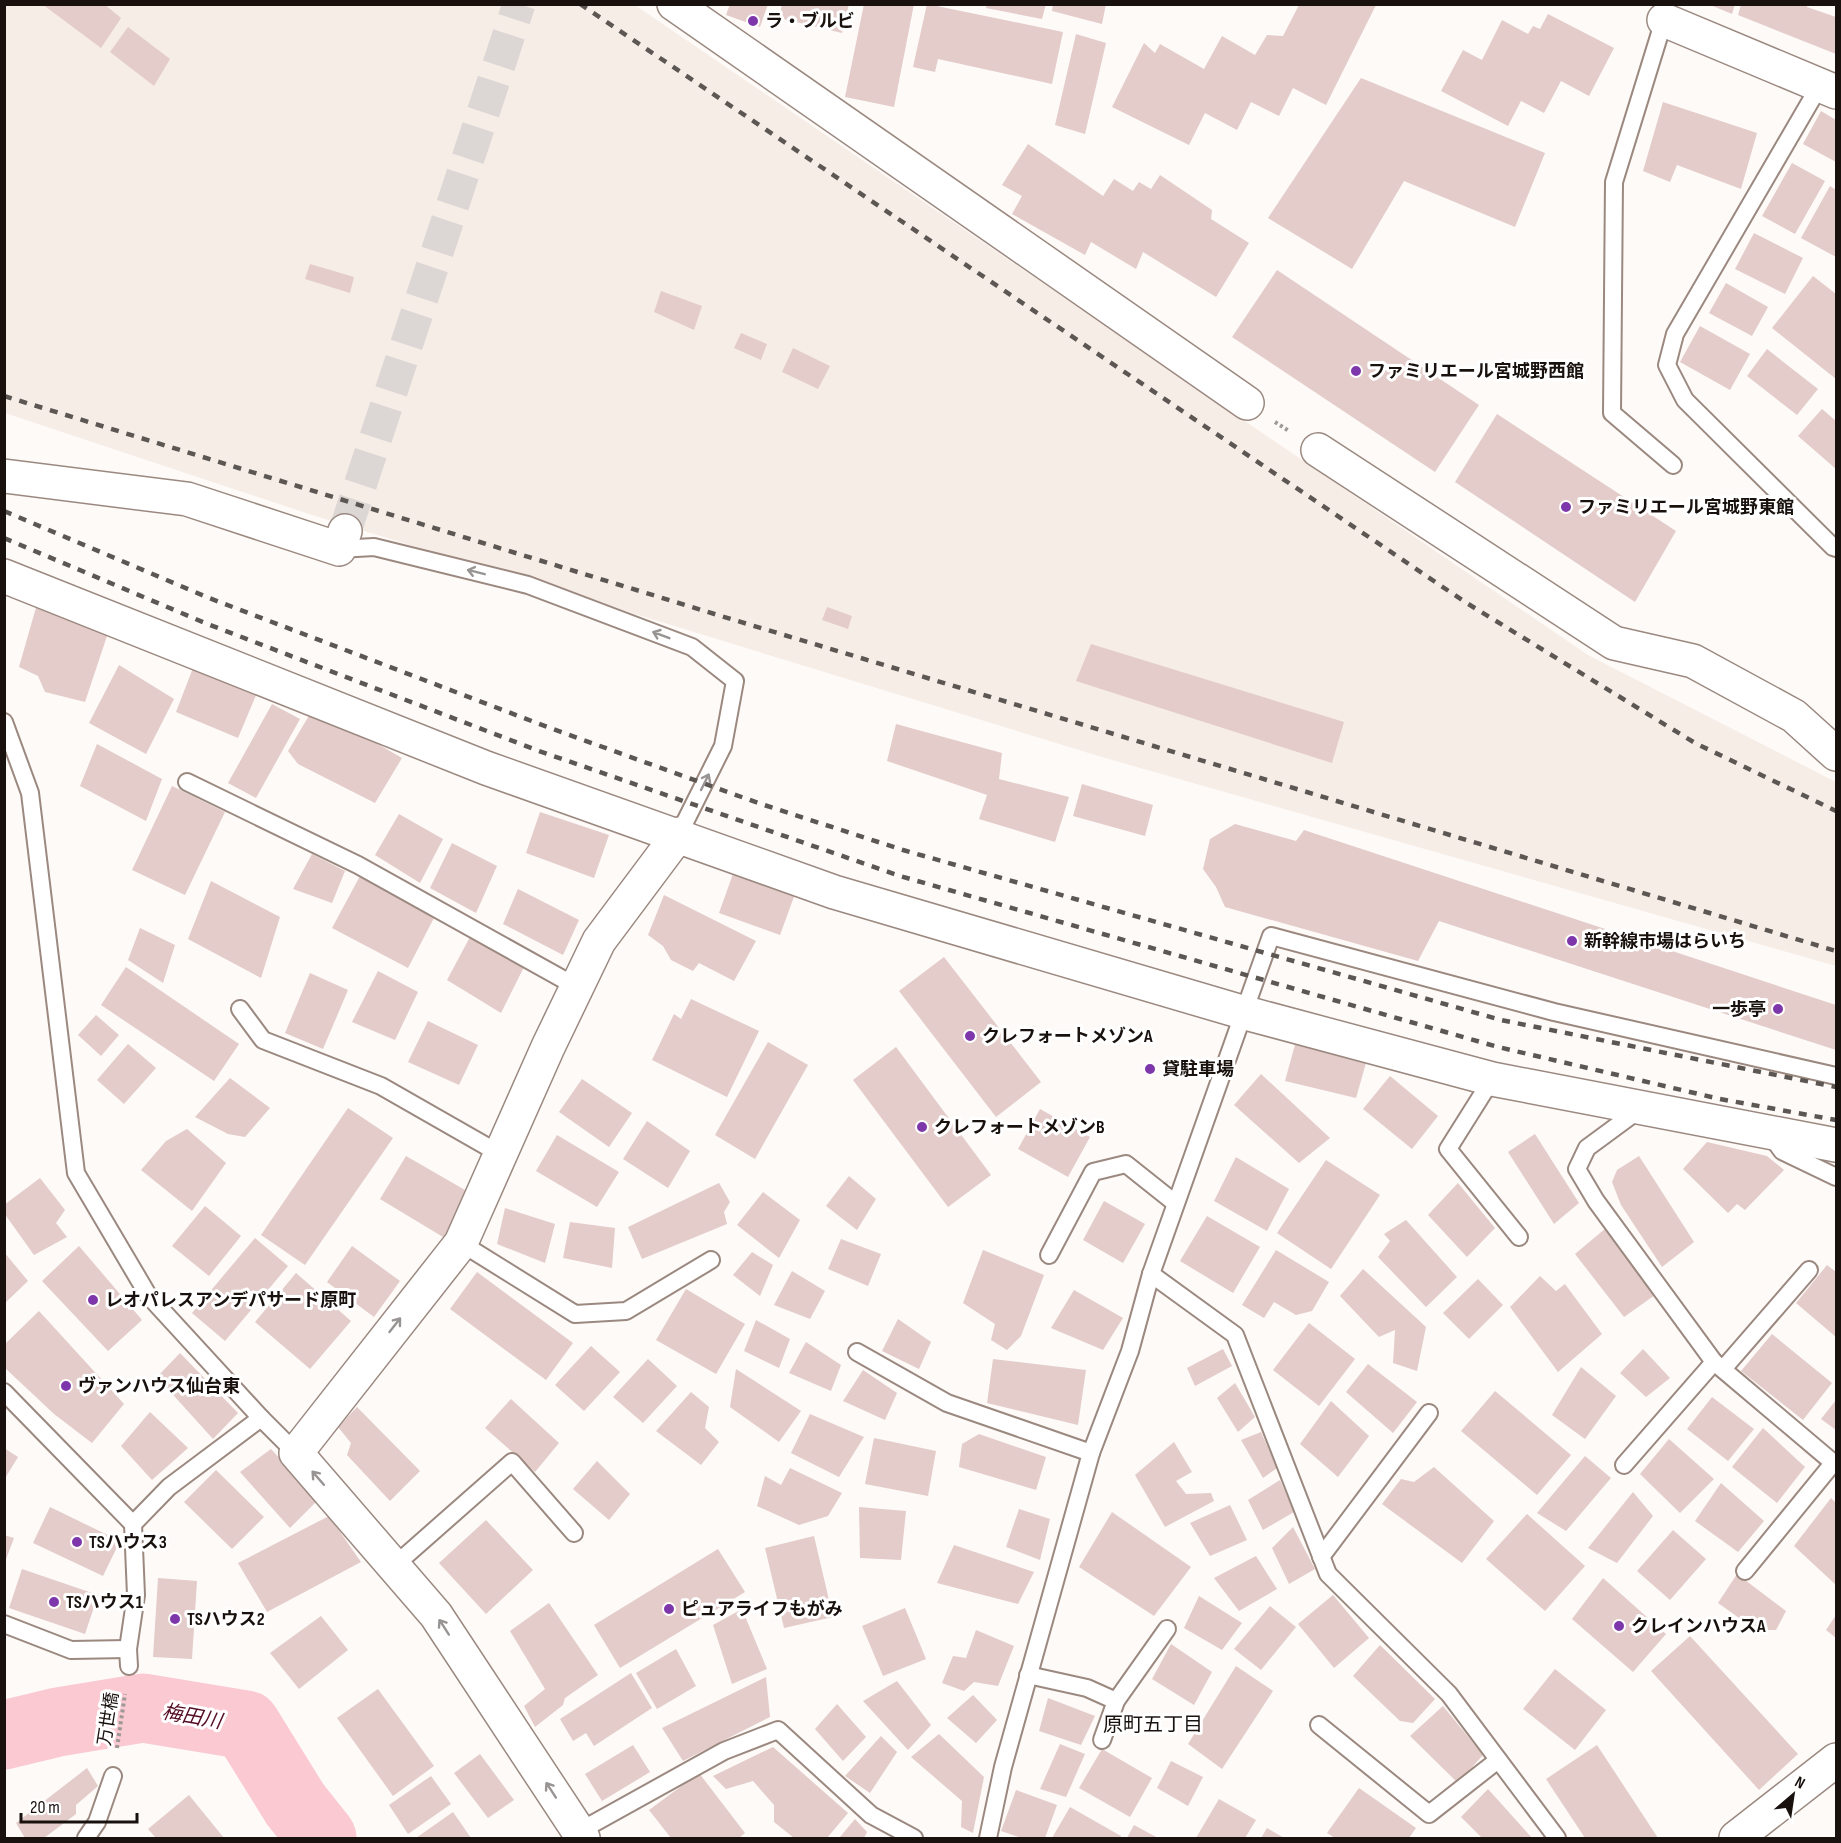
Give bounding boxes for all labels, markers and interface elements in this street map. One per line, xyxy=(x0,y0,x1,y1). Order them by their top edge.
place label: ラ・ブルビ xyxy=(765,11,855,32)
marker: ラ・ブルビ xyxy=(746,14,760,28)
place label: ファミリエール宮城野西館 xyxy=(1368,361,1584,382)
marker: ファミリエール宮城野西館 xyxy=(1349,364,1363,378)
place label: ファミリエール宮城野東館 xyxy=(1578,497,1794,518)
marker: ファミリエール宮城野東館 xyxy=(1559,500,1573,514)
one-way arrow xyxy=(467,566,486,578)
one-way arrow xyxy=(652,629,670,640)
one-way arrow xyxy=(700,773,712,791)
place label: 新幹線市場はらいち xyxy=(1584,931,1746,952)
marker: 新幹線市場はらいち xyxy=(1565,934,1579,948)
place label: 一歩亭 xyxy=(1712,999,1766,1020)
marker: 一歩亭 xyxy=(1771,1002,1785,1016)
place label: クレフォートメゾンA xyxy=(982,1026,1153,1047)
marker: クレフォートメゾンA xyxy=(963,1029,977,1043)
place label: 貸駐車場 xyxy=(1162,1059,1234,1080)
marker: 貸駐車場 xyxy=(1143,1062,1157,1076)
place label: クレフォートメゾンB xyxy=(934,1117,1105,1138)
marker: クレフォートメゾンB xyxy=(915,1120,929,1134)
place label: レオパレスアンデパサード原町 xyxy=(105,1290,356,1311)
marker: レオパレスアンデパサード原町 xyxy=(86,1293,100,1307)
one-way arrow xyxy=(389,1317,402,1333)
place label: ヴァンハウス仙台東 xyxy=(78,1375,240,1397)
marker: ヴァンハウス仙台東 xyxy=(59,1379,73,1393)
one-way arrow xyxy=(311,1471,325,1486)
place label: TSハウス3 xyxy=(89,1532,167,1553)
marker: TSハウス3 xyxy=(70,1535,84,1549)
place label: TSハウス1 xyxy=(66,1592,143,1613)
marker: TSハウス1 xyxy=(47,1595,61,1609)
place label: ピュアライフもがみ xyxy=(681,1599,843,1620)
marker: ピュアライフもがみ xyxy=(662,1602,676,1616)
place label: TSハウス2 xyxy=(187,1609,265,1630)
marker: TSハウス2 xyxy=(168,1612,182,1626)
place label: クレインハウスA xyxy=(1631,1616,1766,1637)
one-way arrow xyxy=(437,1618,450,1635)
marker: クレインハウスA xyxy=(1612,1619,1626,1633)
street label: 万世橋 xyxy=(94,1691,123,1747)
water label: 梅田川 xyxy=(160,1700,225,1734)
district label: 原町五丁目 xyxy=(1103,1713,1203,1737)
north arrow xyxy=(1763,1765,1823,1825)
text: N xyxy=(1791,1773,1808,1794)
one-way arrow xyxy=(544,1781,557,1798)
scale bar xyxy=(21,1786,136,1824)
text: 20 m xyxy=(30,1797,60,1818)

